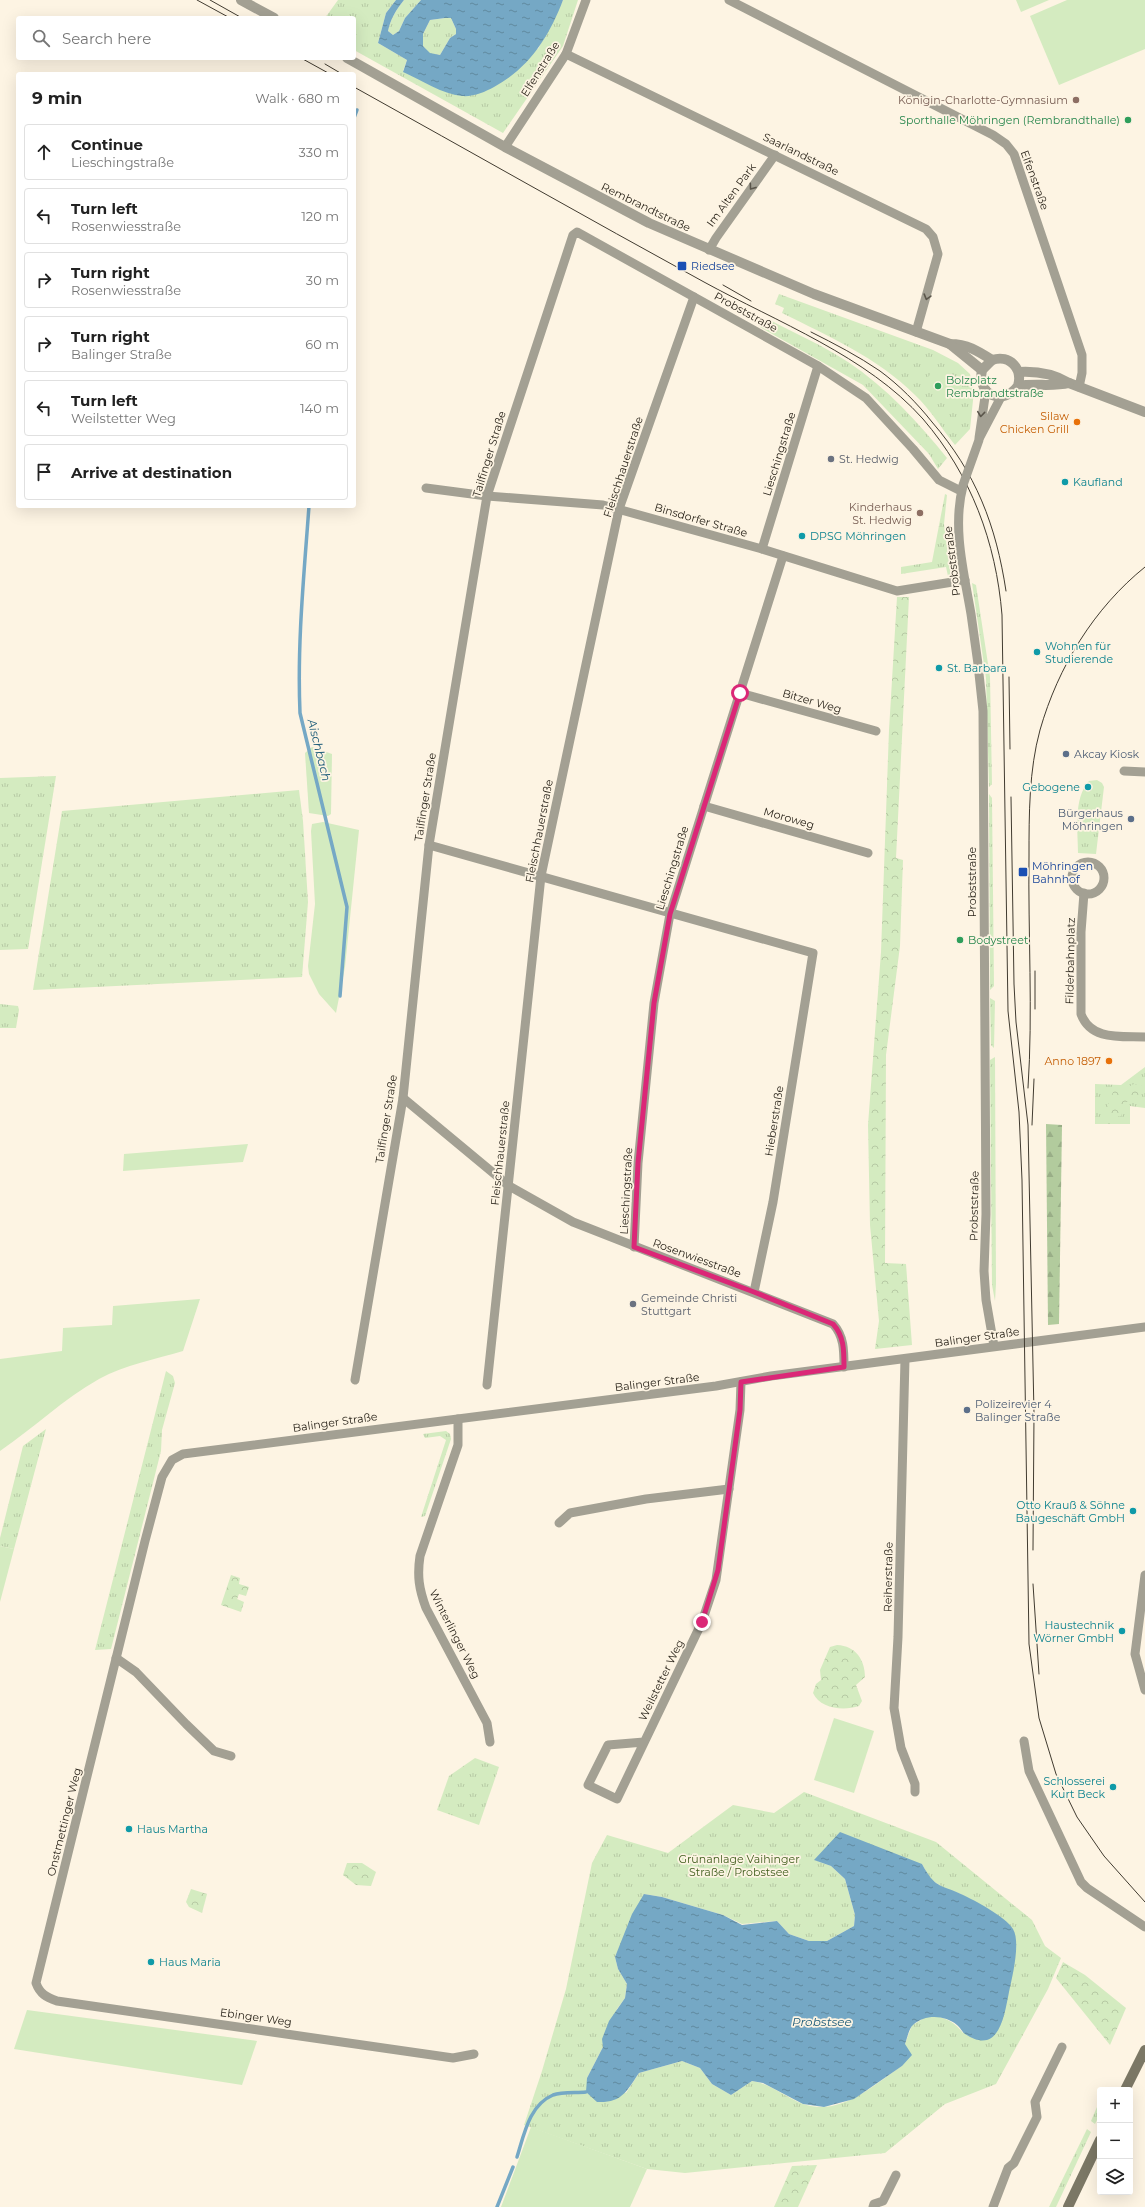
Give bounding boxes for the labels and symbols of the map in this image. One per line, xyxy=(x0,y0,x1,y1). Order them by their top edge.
street label: Elfenstraße xyxy=(518,39,563,99)
place label: Königin-Charlotte-Gymnasium xyxy=(898,93,1068,107)
marker: Königin-Charlotte-Gymnasium xyxy=(1071,95,1081,105)
place label: Sporthalle Möhringen (Rembrandthalle) xyxy=(899,113,1120,127)
marker: Sporthalle Möhringen (Rembrandthalle) xyxy=(1123,115,1133,125)
street label: Saarlandstraße xyxy=(761,130,842,179)
street label: Elfenstraße xyxy=(1018,148,1052,212)
street label: Im Alten Park xyxy=(703,160,759,229)
street label: Rembrandtstraße xyxy=(599,179,693,235)
one-way arrow xyxy=(750,182,757,189)
place label: Riedsee xyxy=(691,259,735,273)
marker: Riedsee xyxy=(676,260,688,272)
street label: Probststraße xyxy=(712,289,780,335)
one-way arrow xyxy=(923,293,932,300)
place label: Bolzplatz Rembrandtstraße xyxy=(946,373,1044,400)
marker: Bolzplatz Rembrandtstraße xyxy=(933,381,943,391)
street label: Tailfinger Straße xyxy=(469,409,509,499)
place label: Silaw Chicken Grill xyxy=(1000,409,1069,436)
street label: Lieschingstraße xyxy=(760,410,799,498)
one-way arrow xyxy=(977,411,986,417)
street label: Fleischhauerstraße xyxy=(600,415,646,519)
marker: Silaw Chicken Grill xyxy=(1072,417,1082,427)
place label: St. Hedwig xyxy=(839,452,899,466)
marker: St. Hedwig xyxy=(826,454,836,464)
place label: Kaufland xyxy=(1073,475,1123,489)
marker: Kaufland xyxy=(1060,477,1070,487)
street label: Binsdorfer Straße xyxy=(653,500,749,540)
place label: Kinderhaus St. Hedwig xyxy=(849,500,913,527)
marker: Kinderhaus St. Hedwig xyxy=(915,508,925,518)
street label: Probststraße xyxy=(941,525,963,597)
place label: DPSG Möhringen xyxy=(810,529,906,543)
marker: DPSG Möhringen xyxy=(797,531,807,541)
place label: Wohnen für Studierende xyxy=(1045,639,1113,666)
marker: Wohnen für Studierende xyxy=(1032,647,1042,657)
place label: St. Barbara xyxy=(947,661,1007,675)
marker: St. Barbara xyxy=(934,663,944,673)
route start xyxy=(731,684,749,702)
street label: Bitzer Weg xyxy=(781,686,843,716)
water label: Aischbach xyxy=(304,716,334,783)
place label: Akcay Kiosk xyxy=(1074,747,1140,761)
marker: Akcay Kiosk xyxy=(1061,749,1071,759)
street label: Tailfinger Straße xyxy=(411,751,439,842)
street label: Fleischhauerstraße xyxy=(522,778,556,884)
place label: Gebogene xyxy=(1022,780,1080,794)
marker: Gebogene xyxy=(1083,782,1093,792)
street label: Moroweg xyxy=(762,804,816,832)
place label: Bürgerhaus Möhringen xyxy=(1058,806,1124,833)
marker: Bürgerhaus Möhringen xyxy=(1126,814,1136,824)
street label: Lieschingstraße xyxy=(653,824,692,912)
street label: Probststraße xyxy=(965,846,979,917)
place label: Möhringen Bahnhof xyxy=(1032,859,1093,886)
marker: Möhringen Bahnhof xyxy=(1017,866,1029,878)
street label: Filderbahnplatz xyxy=(1062,917,1078,1005)
place label: Bodystreet xyxy=(968,933,1029,947)
marker: Bodystreet xyxy=(955,935,965,945)
place label: Anno 1897 xyxy=(1044,1054,1101,1068)
marker: Anno 1897 xyxy=(1104,1056,1114,1066)
street label: Tailfinger Straße xyxy=(372,1073,400,1164)
street label: Hieberstraße xyxy=(762,1084,787,1157)
street label: Fleischhauerstraße xyxy=(488,1100,512,1206)
street label: Lieschingstraße xyxy=(617,1147,635,1235)
street label: Probststraße xyxy=(966,1170,982,1241)
street label: Rosenwiesstraße xyxy=(651,1235,743,1281)
place label: Gemeinde Christi Stuttgart xyxy=(641,1291,737,1318)
marker: Gemeinde Christi Stuttgart xyxy=(628,1299,638,1309)
street label: Balinger Straße xyxy=(934,1324,1021,1350)
street label: Balinger Straße xyxy=(614,1370,701,1394)
place label: Polizeirevier 4 Balinger Straße xyxy=(975,1397,1061,1424)
marker: Polizeirevier 4 Balinger Straße xyxy=(962,1405,972,1415)
street label: Balinger Straße xyxy=(292,1409,379,1435)
place label: Otto Krauß & Söhne Baugeschäft GmbH xyxy=(1016,1498,1125,1525)
marker: Otto Krauß & Söhne Baugeschäft GmbH xyxy=(1128,1506,1138,1516)
street label: Reiherstraße xyxy=(880,1541,896,1612)
street label: Winterlinger Weg xyxy=(426,1587,484,1681)
route end xyxy=(693,1613,711,1631)
place label: Haustechnik Wörner GmbH xyxy=(1033,1618,1114,1645)
marker: Haustechnik Wörner GmbH xyxy=(1117,1626,1127,1636)
street label: Weilstetter Weg xyxy=(635,1637,687,1723)
street label: Onstmettinger Weg xyxy=(44,1766,84,1878)
place label: Schlosserei Kurt Beck xyxy=(1044,1774,1105,1801)
marker: Schlosserei Kurt Beck xyxy=(1108,1782,1118,1792)
place label: Haus Martha xyxy=(137,1822,208,1836)
marker: Haus Martha xyxy=(124,1824,134,1834)
park label: Grünanlage Vaihinger Straße / Probstsee xyxy=(678,1852,800,1879)
place label: Haus Maria xyxy=(159,1955,221,1969)
marker: Haus Maria xyxy=(146,1957,156,1967)
street label: Ebinger Weg xyxy=(219,2005,293,2029)
water label: Probstsee xyxy=(792,2014,852,2029)

